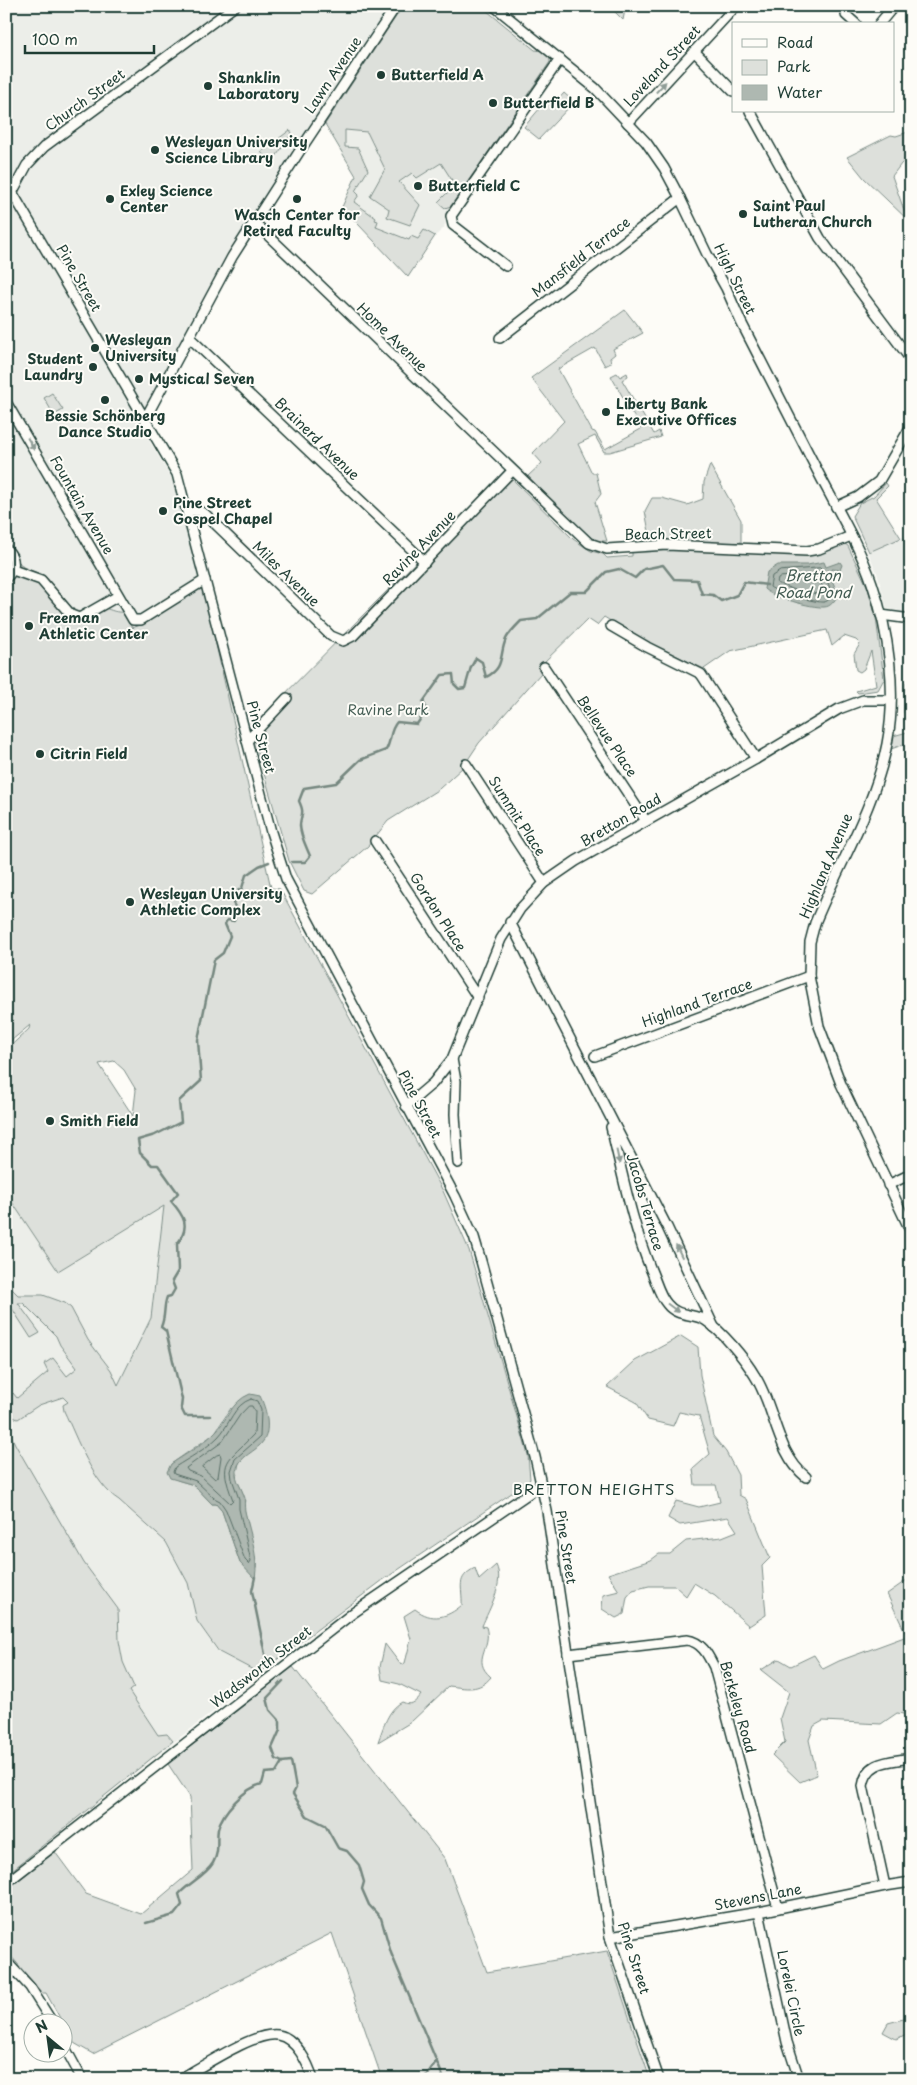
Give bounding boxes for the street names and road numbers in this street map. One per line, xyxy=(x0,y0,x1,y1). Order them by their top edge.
street label: Loveland Street xyxy=(618,20,705,111)
street label: Lawn Avenue xyxy=(299,32,366,117)
street label: Church Street xyxy=(40,63,129,136)
street label: Mansfield Terrace xyxy=(527,211,634,302)
street label: Pine Street xyxy=(52,240,107,316)
street label: High Street xyxy=(709,240,762,318)
street label: Home Avenue xyxy=(352,297,433,376)
street label: Brainerd Avenue xyxy=(270,393,365,485)
street label: Fountain Avenue xyxy=(46,451,119,558)
street label: Ravine Avenue xyxy=(377,505,460,590)
street label: Beach Street xyxy=(624,522,712,545)
street label: Miles Avenue xyxy=(248,536,325,611)
street label: Bellevue Place xyxy=(572,690,643,781)
street label: Pine Street xyxy=(242,698,281,776)
street label: Summit Place xyxy=(484,772,551,860)
street label: Bretton Road xyxy=(576,788,665,851)
street label: Highland Avenue xyxy=(794,809,857,922)
street label: Gordon Place xyxy=(405,868,472,955)
street label: Highland Terrace xyxy=(639,973,755,1032)
street label: Pine Street xyxy=(394,1066,447,1142)
street label: Jacobs Terrace xyxy=(622,1151,669,1253)
street label: Pine Street xyxy=(550,1508,583,1586)
street label: Wadsworth Street xyxy=(206,1620,316,1713)
street label: Berkeley Road xyxy=(715,1658,762,1755)
street label: Stevens Lane xyxy=(712,1878,804,1915)
street label: Pine Street xyxy=(613,1919,656,1997)
street label: Lorelei Circle xyxy=(772,1948,811,2038)

